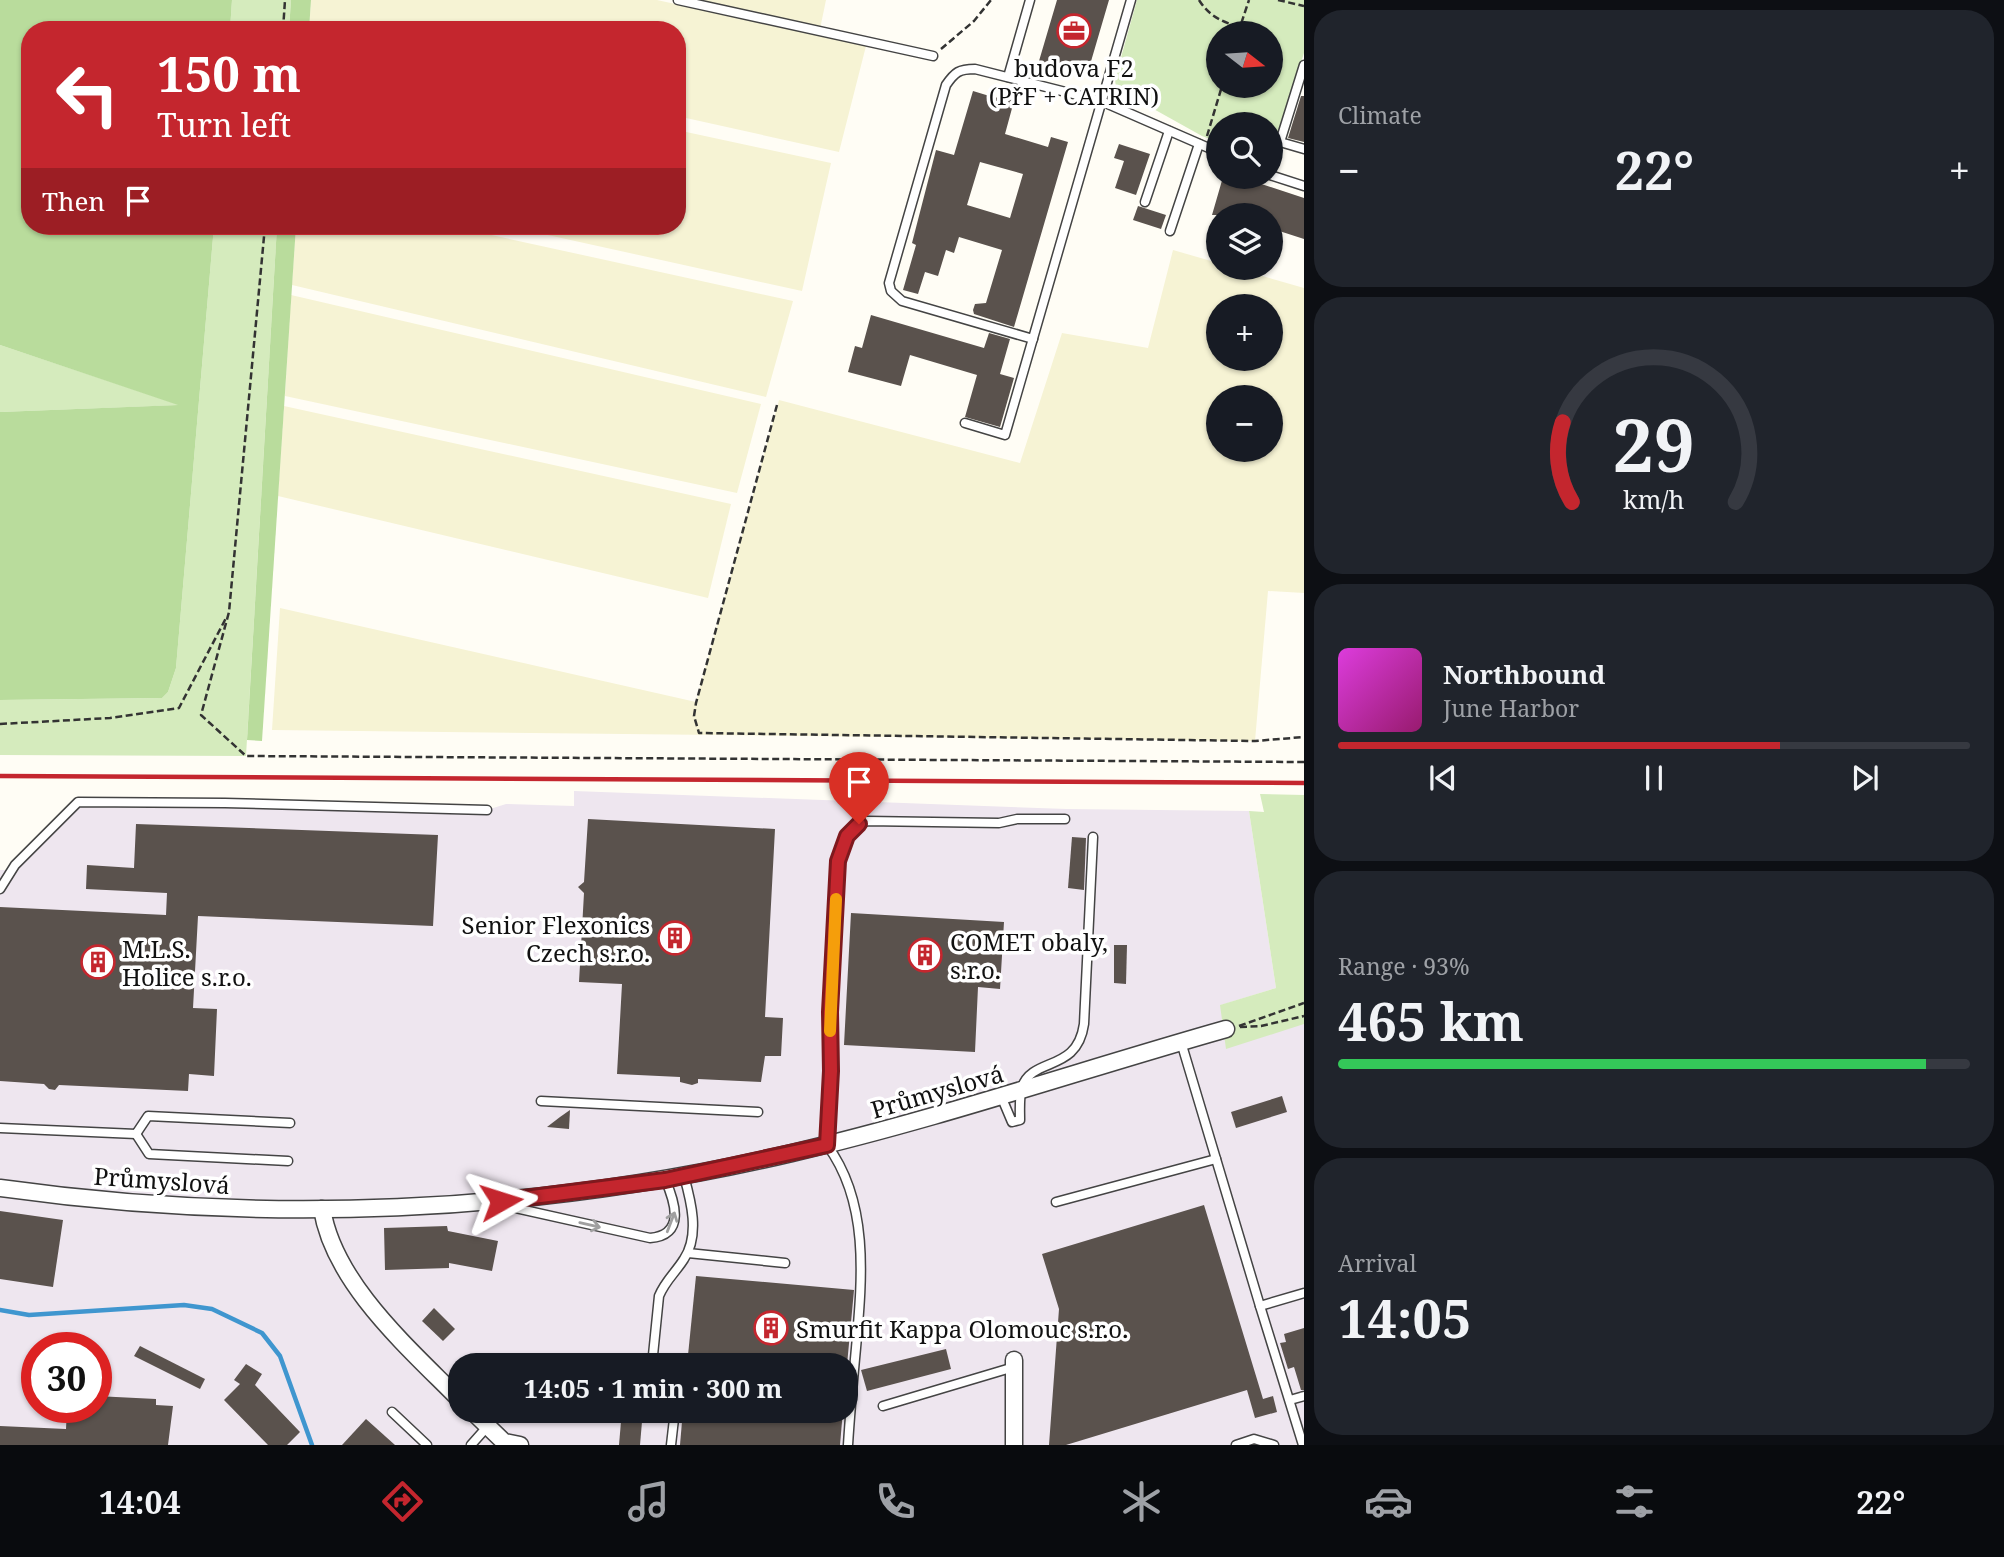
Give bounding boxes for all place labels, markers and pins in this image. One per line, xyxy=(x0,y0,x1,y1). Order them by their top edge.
office icon: budova F2 (PřF + CATRIN) xyxy=(1055,12,1093,50)
place label: budova F2 (PřF + CATRIN) xyxy=(989,51,1159,112)
pin xyxy=(829,752,889,824)
place label: Senior Flexonics Czech s.r.o. xyxy=(462,908,650,969)
building icon: Senior Flexonics Czech s.r.o. xyxy=(656,919,694,957)
place label: COMET obaly, s.r.o. xyxy=(950,925,1108,986)
place label: M.L.S. Holice s.r.o. xyxy=(122,932,252,993)
building icon: COMET obaly, s.r.o. xyxy=(906,936,944,974)
building icon: M.L.S. Holice s.r.o. xyxy=(79,943,117,981)
building icon: Smurfit Kappa Olomouc s.r.o. xyxy=(752,1309,790,1347)
place label: Smurfit Kappa Olomouc s.r.o. xyxy=(796,1312,1128,1345)

